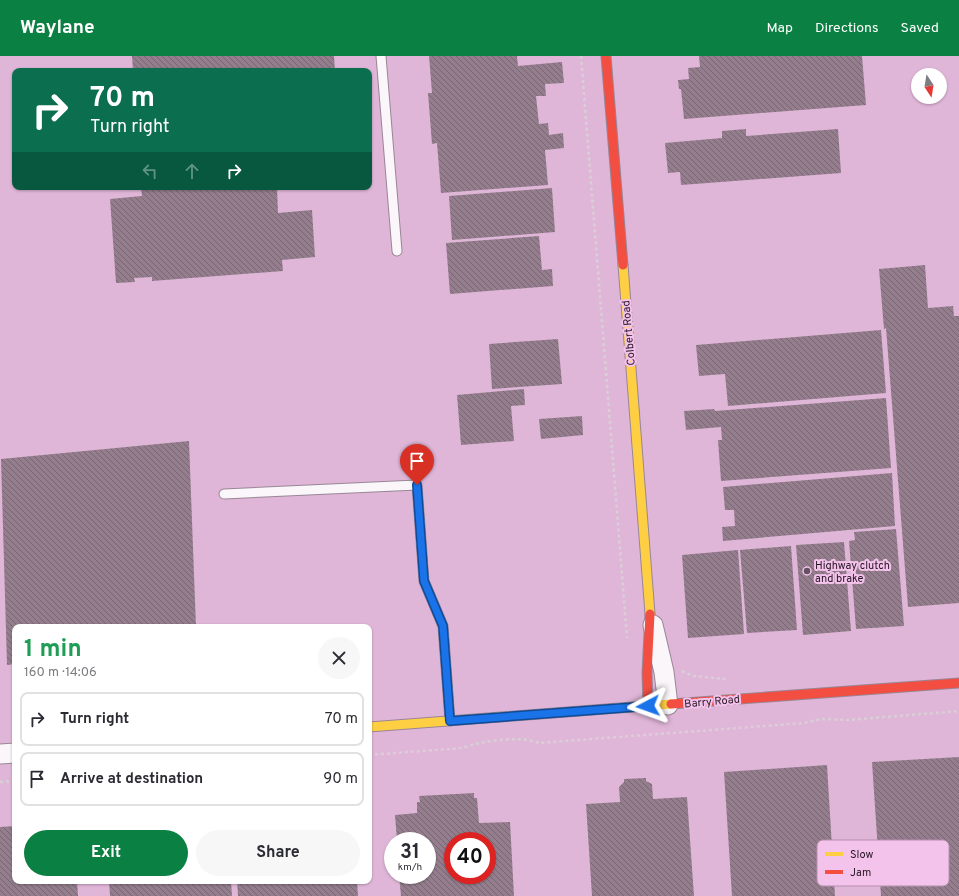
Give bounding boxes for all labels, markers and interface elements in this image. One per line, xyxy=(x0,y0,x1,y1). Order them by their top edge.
text: Waylane xyxy=(20,16,95,40)
text: Map xyxy=(767,20,793,37)
text: Directions xyxy=(815,20,879,37)
text: Saved xyxy=(901,20,939,37)
north arrow xyxy=(911,68,947,104)
map controls xyxy=(911,68,947,104)
text: 70 m xyxy=(90,81,155,117)
icon: right xyxy=(24,84,76,136)
text: Turn right xyxy=(90,116,170,139)
icon: left xyxy=(139,160,161,182)
icon: ahead xyxy=(181,160,203,182)
icon: right xyxy=(223,160,245,182)
street label: Colbert Road xyxy=(619,300,639,366)
pin xyxy=(400,444,434,485)
icon: arrive xyxy=(406,450,428,472)
place label: Highway clutch and brake xyxy=(815,559,890,586)
marker: Highway clutch and brake xyxy=(802,566,812,576)
text: 1 min xyxy=(24,635,82,665)
button: close xyxy=(318,637,360,679)
text: 160 m · 14:06 xyxy=(24,665,97,681)
position arrow xyxy=(627,685,669,727)
street label: Barry Road xyxy=(684,693,740,711)
icon: right xyxy=(26,708,48,730)
text: Turn right xyxy=(60,710,129,729)
text: 70 m xyxy=(325,710,358,729)
icon: arrive xyxy=(26,768,48,790)
text: Arrive at destination xyxy=(60,770,203,789)
text: 90 m xyxy=(323,770,358,789)
button: Exit xyxy=(24,830,188,876)
button: Share xyxy=(196,830,360,876)
speed limit sign: 40 xyxy=(444,832,496,884)
text: 31 xyxy=(400,840,420,866)
legend xyxy=(817,840,949,886)
text: Slow xyxy=(850,848,873,862)
text: km/h xyxy=(398,861,422,874)
text: Jam xyxy=(850,866,871,880)

